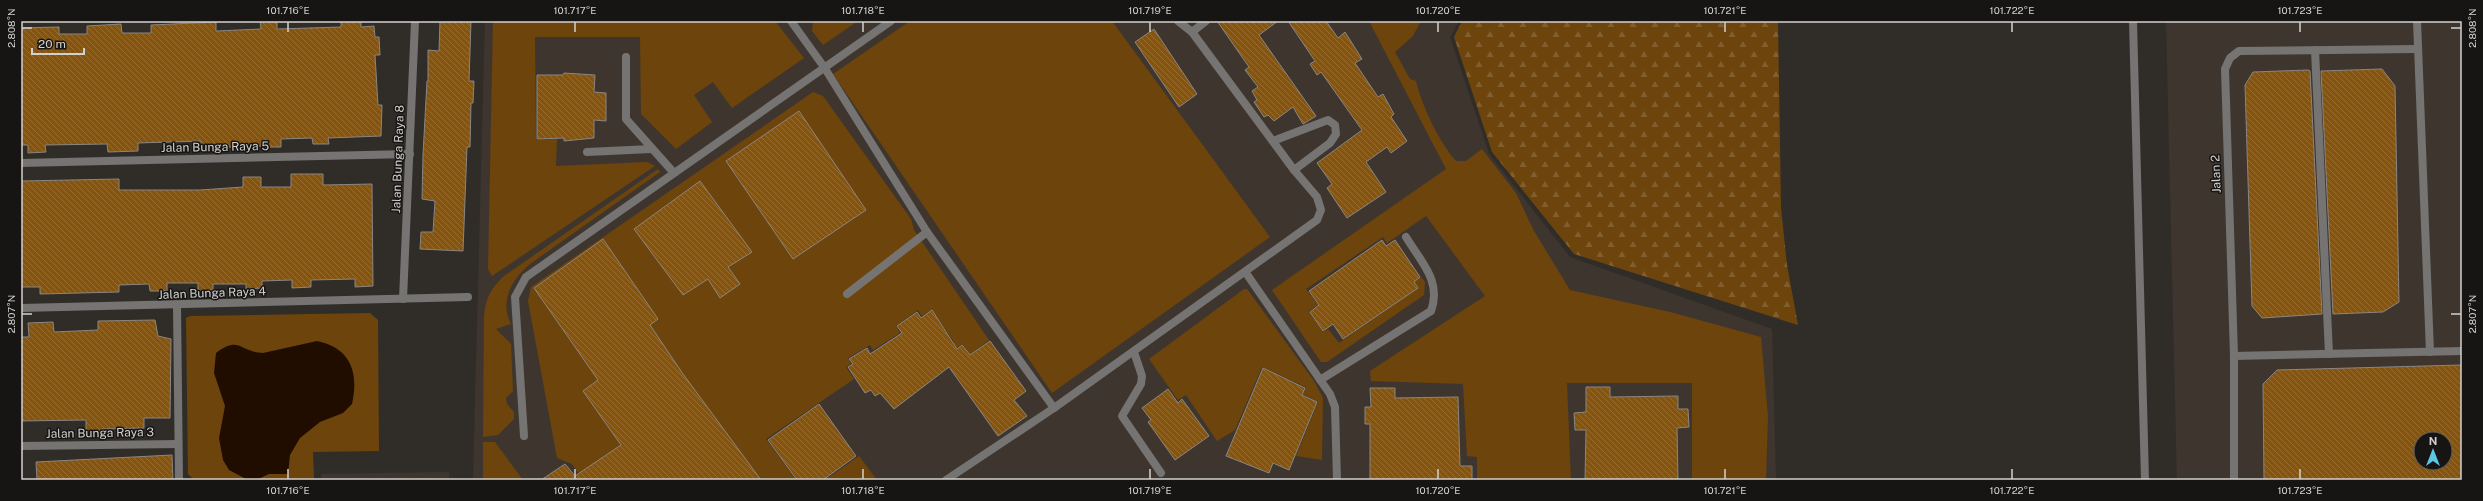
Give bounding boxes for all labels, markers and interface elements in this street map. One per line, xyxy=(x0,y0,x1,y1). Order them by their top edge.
text: 101.716°E xyxy=(266,4,310,16)
text: 101.717°E xyxy=(553,4,597,16)
text: 101.718°E xyxy=(841,4,885,16)
text: 101.719°E xyxy=(1128,4,1172,16)
text: 101.720°E xyxy=(1416,4,1461,16)
text: 101.721°E xyxy=(1704,4,1746,16)
text: 101.722°E xyxy=(1990,4,2034,16)
text: 101.723°E xyxy=(2277,4,2323,16)
text: 2.808°N xyxy=(5,8,17,48)
text: 2.808°N xyxy=(2466,8,2478,48)
scale bar xyxy=(32,30,84,56)
text: 20 m xyxy=(38,37,66,51)
street label: Jalan Bunga Raya 8 xyxy=(389,104,407,213)
street label: Jalan Bunga Raya 5 xyxy=(161,139,269,155)
street label: Jalan 2 xyxy=(2208,155,2224,193)
street label: Jalan Bunga Raya 4 xyxy=(158,284,267,302)
text: 2.807°N xyxy=(5,295,17,333)
text: 2.807°N xyxy=(2466,295,2478,333)
street label: Jalan Bunga Raya 3 xyxy=(46,425,154,441)
north arrow xyxy=(2413,431,2453,471)
text: N xyxy=(2429,435,2437,447)
text: 101.716°E xyxy=(266,484,310,496)
text: 101.717°E xyxy=(553,484,597,496)
text: 101.718°E xyxy=(841,484,885,496)
text: 101.719°E xyxy=(1128,484,1172,496)
text: 101.720°E xyxy=(1416,484,1461,496)
text: 101.721°E xyxy=(1704,484,1746,496)
text: 101.722°E xyxy=(1990,484,2034,496)
text: 101.723°E xyxy=(2277,484,2323,496)

